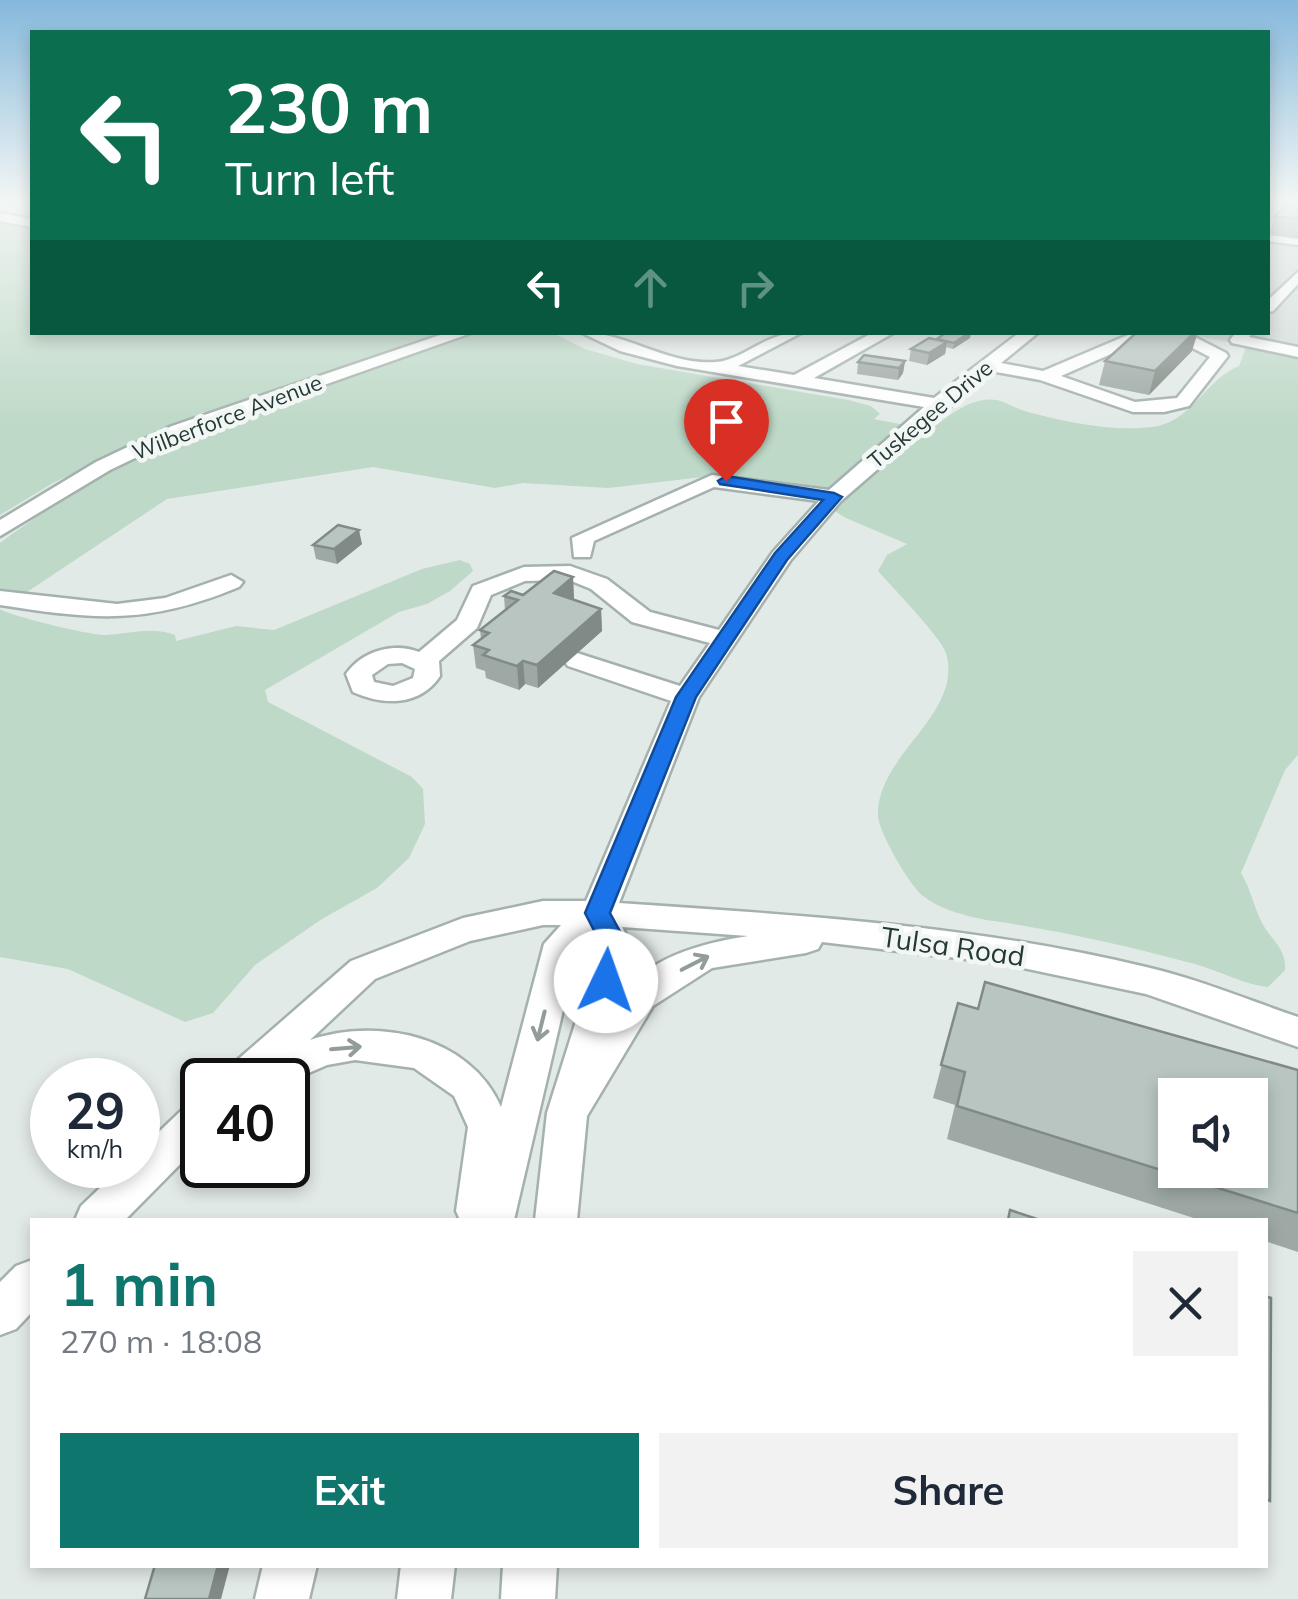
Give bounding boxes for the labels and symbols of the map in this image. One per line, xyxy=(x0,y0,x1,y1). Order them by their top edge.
street label: Tuskegee Drive xyxy=(862,354,998,474)
street label: Wilberforce Avenue xyxy=(128,368,326,466)
pin xyxy=(684,379,769,482)
street label: Tulsa Road xyxy=(879,919,1027,973)
position arrow xyxy=(554,929,658,1033)
one-way arrow xyxy=(680,953,709,972)
one-way arrow xyxy=(530,1010,549,1041)
one-way arrow xyxy=(329,1038,361,1057)
speed limit sign: 40 xyxy=(180,1058,310,1188)

